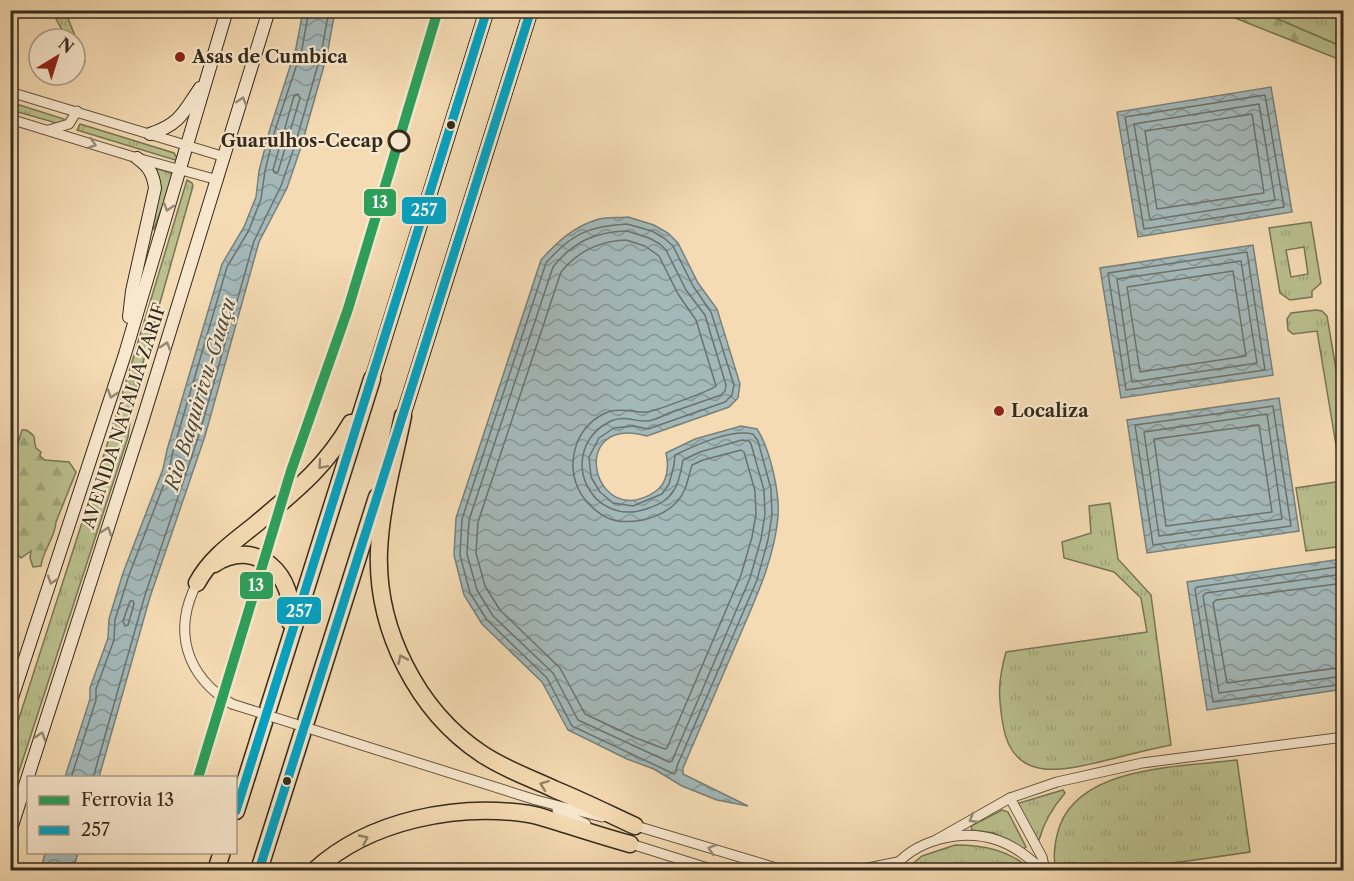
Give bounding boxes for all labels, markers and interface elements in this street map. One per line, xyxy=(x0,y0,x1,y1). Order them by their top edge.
north arrow xyxy=(27,27,87,87)
text: N xyxy=(55,33,78,57)
place label: Asas de Cumbica xyxy=(191,46,348,68)
marker: Asas de Cumbica xyxy=(173,50,187,64)
one-way arrow xyxy=(235,96,247,107)
unlabelled marker xyxy=(445,119,457,131)
place label: Guarulhos-Cecap xyxy=(221,130,383,152)
marker: Guarulhos-Cecap xyxy=(388,130,410,152)
one-way arrow xyxy=(86,136,97,149)
line badge: 13 xyxy=(363,188,397,217)
text: 13 xyxy=(372,192,388,212)
line badge: 257 xyxy=(401,196,447,225)
text: 257 xyxy=(411,200,438,220)
one-way arrow xyxy=(163,201,175,212)
water label: Rio Baquirivu-Guaçu xyxy=(159,294,241,495)
street label: AVENIDA NATALIA ZARIF xyxy=(77,300,171,532)
one-way arrow xyxy=(159,341,171,352)
one-way arrow xyxy=(107,388,119,399)
place label: Localiza xyxy=(1011,400,1089,422)
marker: Localiza xyxy=(992,404,1006,418)
one-way arrow xyxy=(318,458,329,469)
one-way arrow xyxy=(100,526,112,537)
line badge: 13 xyxy=(239,571,274,600)
one-way arrow xyxy=(47,574,59,585)
text: 13 xyxy=(248,575,264,595)
line badge: 257 xyxy=(276,596,322,625)
text: 257 xyxy=(286,601,313,621)
one-way arrow xyxy=(397,654,409,665)
one-way arrow xyxy=(34,731,46,742)
unlabelled marker xyxy=(281,775,293,787)
legend xyxy=(27,776,237,854)
one-way arrow xyxy=(539,779,549,792)
text: Ferrovia 13 xyxy=(81,789,174,811)
one-way arrow xyxy=(969,812,979,823)
text: 257 xyxy=(81,819,110,841)
one-way arrow xyxy=(357,835,368,847)
one-way arrow xyxy=(707,844,718,857)

